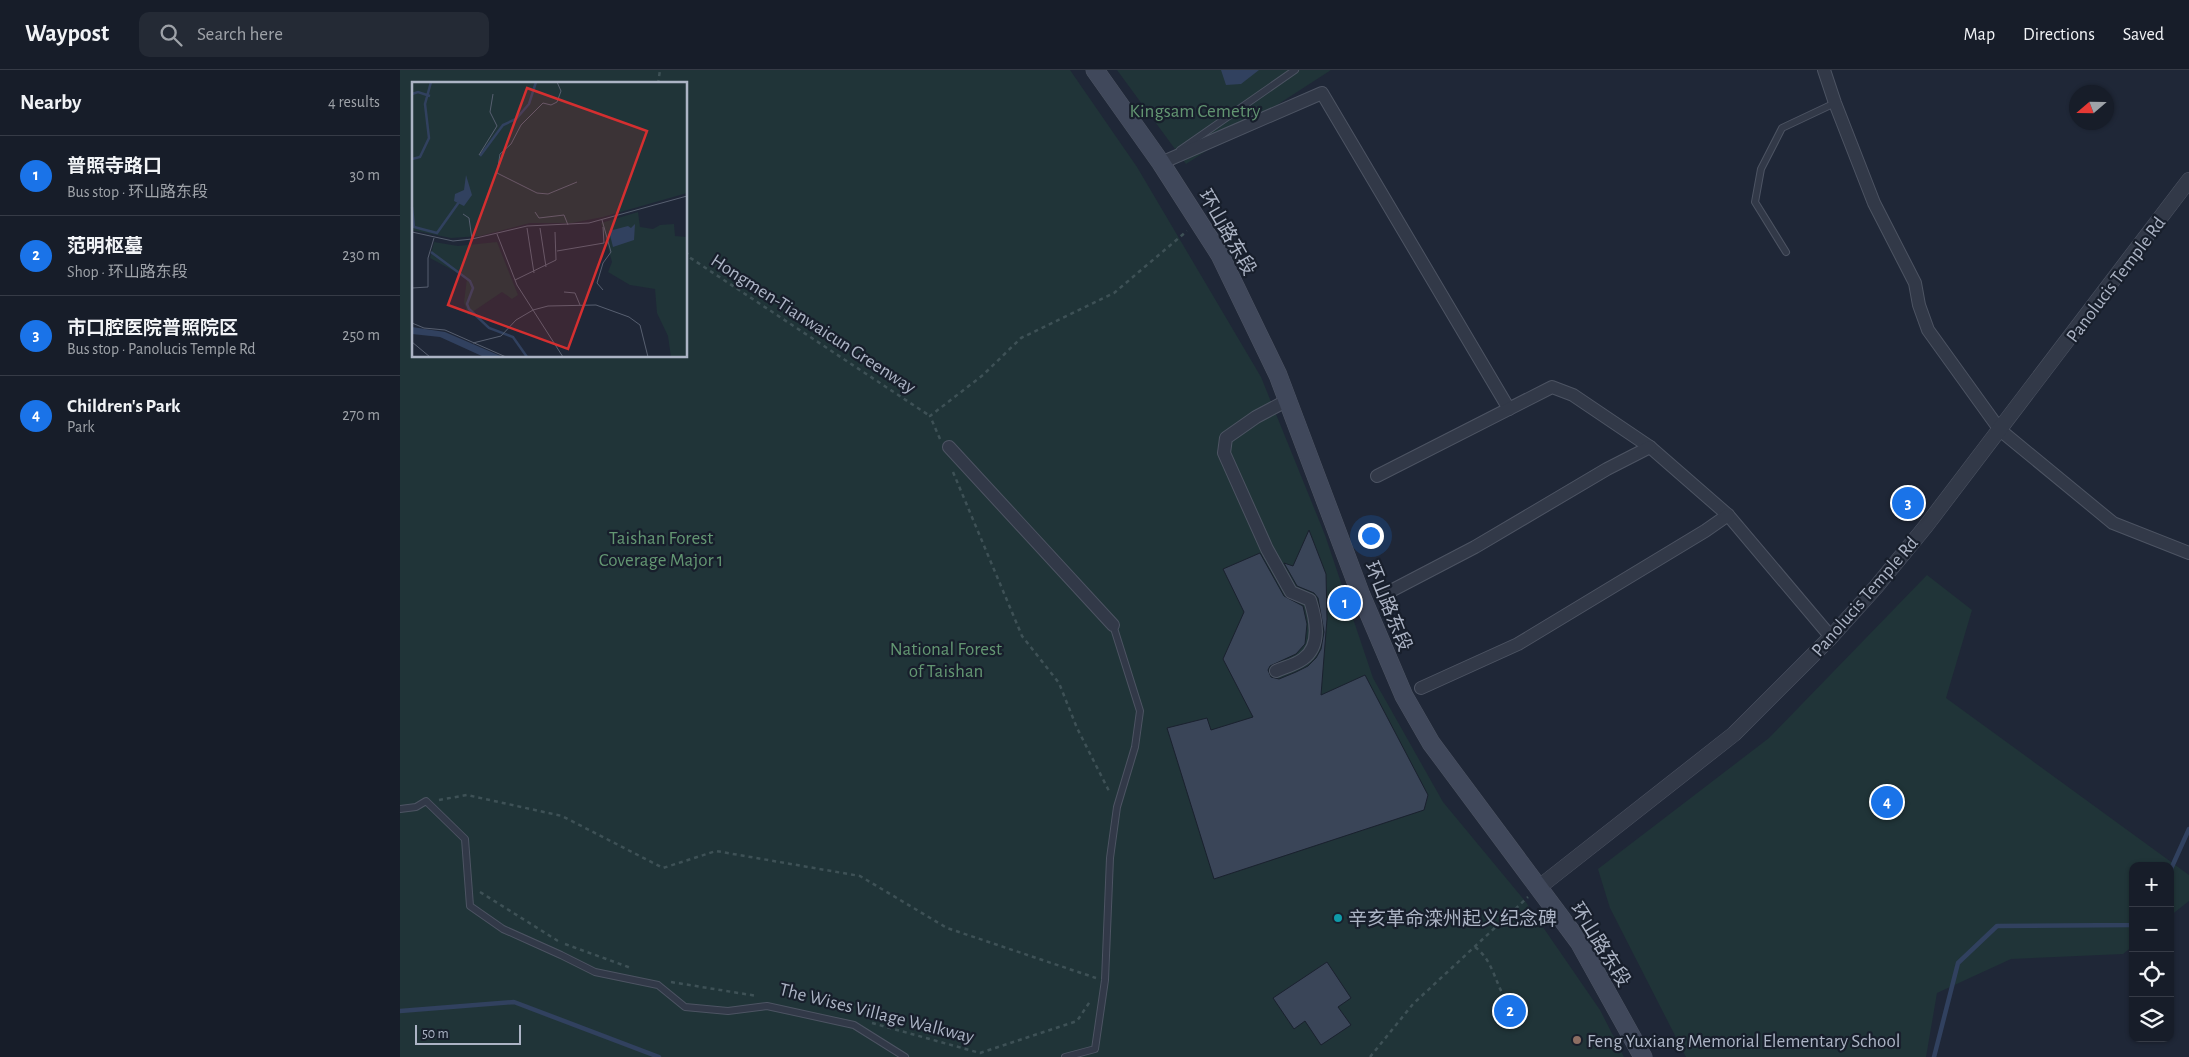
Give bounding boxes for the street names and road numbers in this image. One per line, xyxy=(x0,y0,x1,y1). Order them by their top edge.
street label: 环山路东段 xyxy=(1195,186,1260,279)
street label: Panolucis Temple Rd xyxy=(2063,214,2169,346)
street label: Hongmen-Tianwaicun Greenway xyxy=(707,251,919,398)
street label: Panolucis Temple Rd xyxy=(1808,533,1922,660)
street label: 环山路东段 xyxy=(1361,558,1416,654)
street label: 环山路东段 xyxy=(1566,898,1635,990)
street label: The Wises Village Walkway xyxy=(777,980,976,1047)

